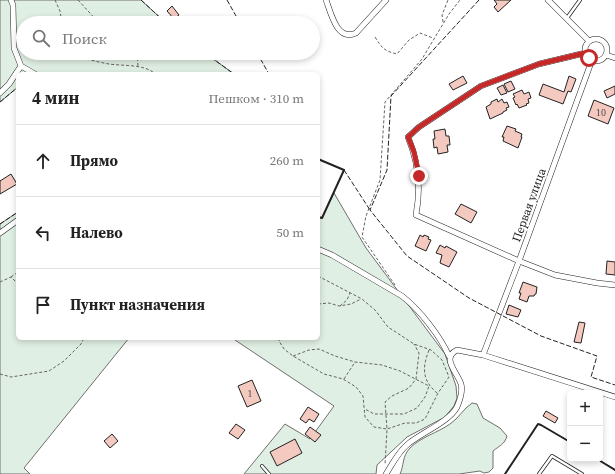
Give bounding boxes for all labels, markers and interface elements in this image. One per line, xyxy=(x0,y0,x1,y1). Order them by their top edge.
search box xyxy=(16,16,320,60)
icon: search xyxy=(30,27,52,49)
text: Поиск xyxy=(62,28,107,49)
route start xyxy=(580,49,598,67)
text: 4 мин xyxy=(32,86,80,110)
text: Пешком · 310 m xyxy=(209,90,304,107)
house number: 10 xyxy=(596,106,606,119)
icon: ahead xyxy=(32,150,54,172)
text: Прямо xyxy=(70,150,118,171)
text: 260 m xyxy=(270,152,304,169)
street label: Первая улица xyxy=(508,165,550,244)
route end xyxy=(410,167,428,185)
icon: left xyxy=(32,222,54,244)
text: Налево xyxy=(70,222,123,243)
text: 50 m xyxy=(276,224,304,241)
icon: arrive xyxy=(32,294,54,316)
text: Пункт назначения xyxy=(70,294,205,315)
house number: 1 xyxy=(248,387,253,400)
map controls xyxy=(567,390,603,462)
button: + xyxy=(567,390,603,426)
button: − xyxy=(567,426,603,462)

